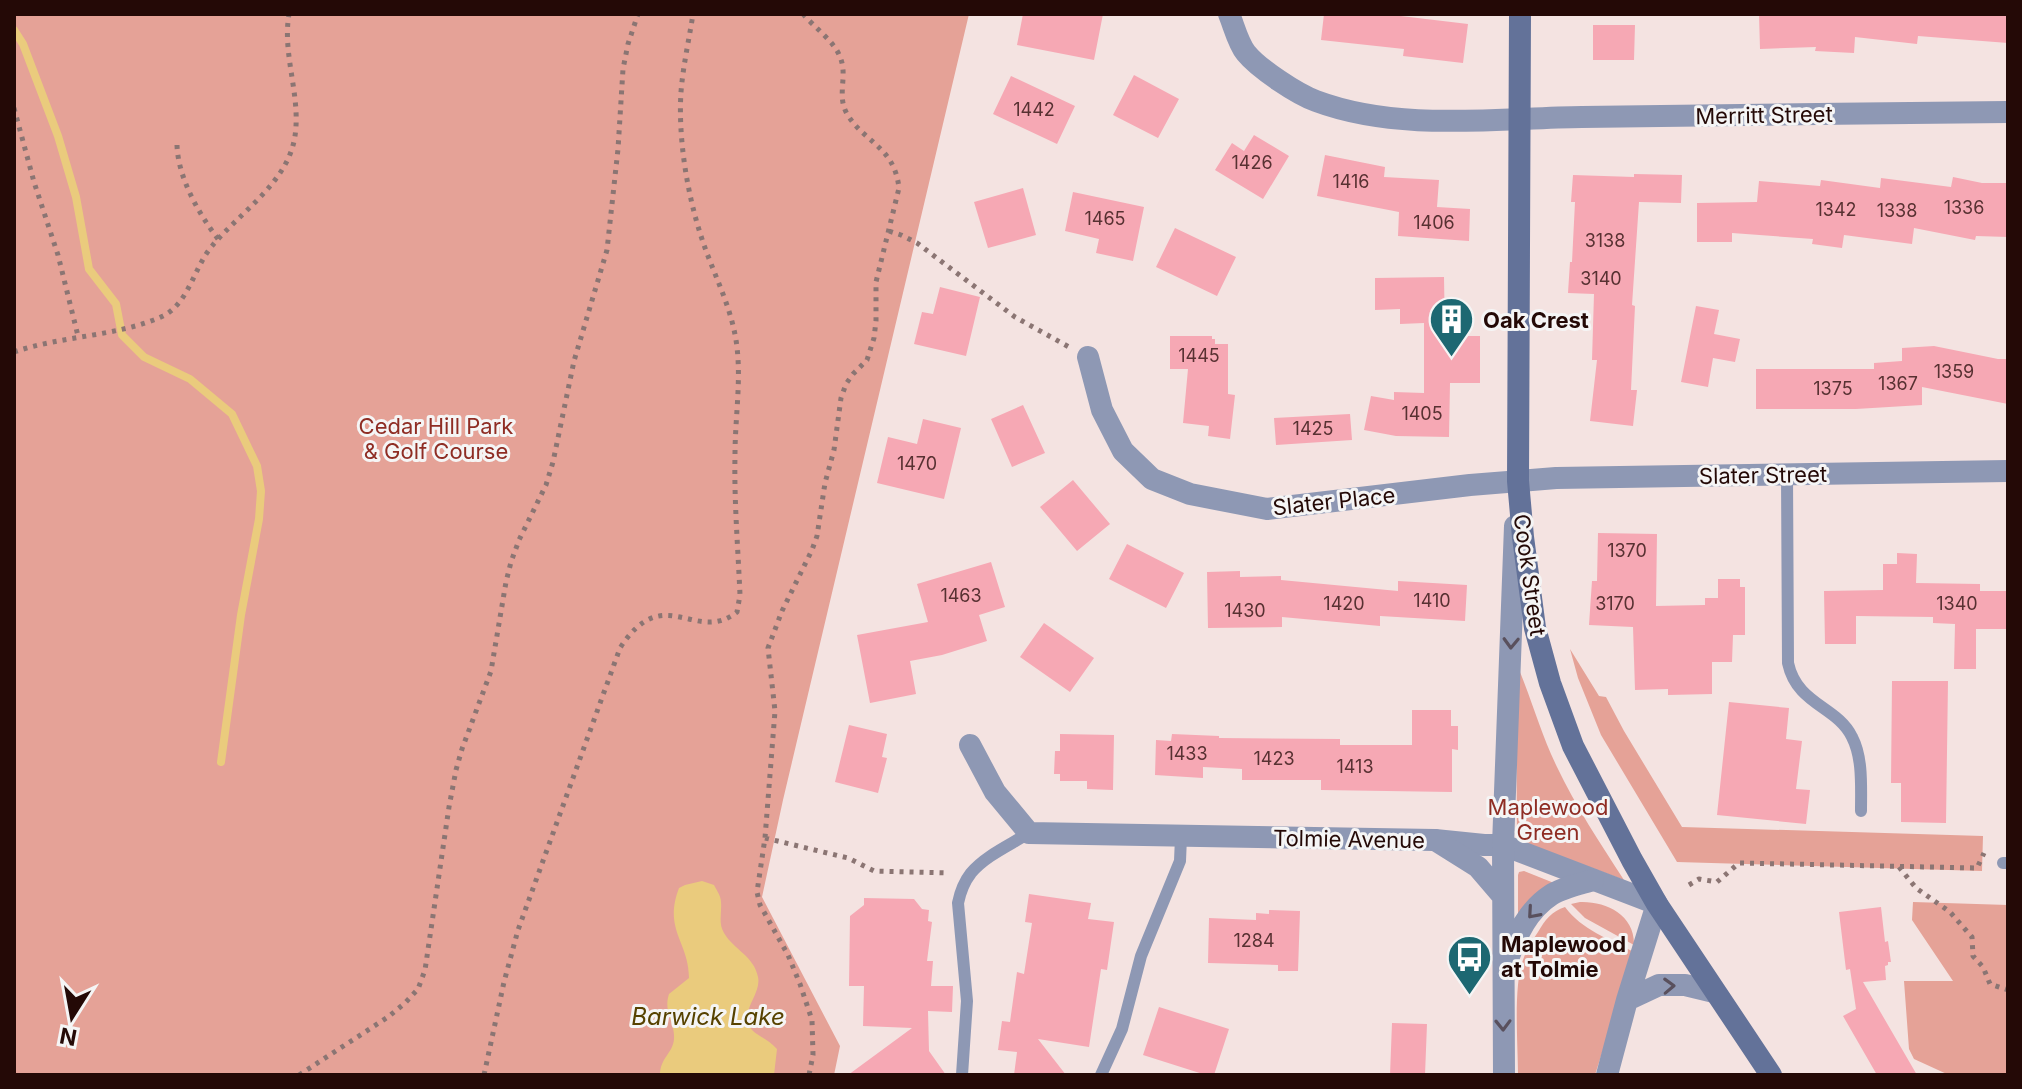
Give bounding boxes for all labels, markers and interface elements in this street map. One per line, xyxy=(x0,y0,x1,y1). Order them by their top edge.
house number: 1442 xyxy=(1013,99,1055,120)
street label: Merritt Street xyxy=(1695,101,1833,129)
house number: 1426 xyxy=(1231,152,1273,173)
house number: 1416 xyxy=(1332,171,1370,192)
house number: 1336 xyxy=(1944,197,1984,218)
house number: 1342 xyxy=(1815,199,1857,220)
house number: 1338 xyxy=(1877,200,1917,221)
house number: 1465 xyxy=(1084,208,1126,229)
house number: 1406 xyxy=(1413,212,1455,233)
house number: 3138 xyxy=(1585,230,1625,251)
house number: 3140 xyxy=(1580,268,1622,289)
building icon: Oak Crest xyxy=(1428,296,1476,359)
place label: Oak Crest xyxy=(1483,307,1589,333)
house number: 1445 xyxy=(1178,345,1220,366)
house number: 1359 xyxy=(1934,361,1974,382)
house number: 1367 xyxy=(1878,373,1918,394)
house number: 1375 xyxy=(1813,378,1853,399)
house number: 1405 xyxy=(1401,403,1443,424)
park label: Cedar Hill Park & Golf Course xyxy=(359,413,513,464)
house number: 1425 xyxy=(1293,418,1333,439)
house number: 1470 xyxy=(897,453,937,474)
street label: Slater Street xyxy=(1699,461,1827,489)
street label: Slater Place xyxy=(1271,482,1397,520)
street label: Cook Street xyxy=(1509,512,1551,638)
house number: 1370 xyxy=(1607,540,1647,561)
house number: 1463 xyxy=(940,585,982,606)
house number: 1410 xyxy=(1413,590,1451,611)
house number: 1420 xyxy=(1323,593,1365,614)
house number: 3170 xyxy=(1595,593,1635,614)
house number: 1340 xyxy=(1936,593,1978,614)
house number: 1430 xyxy=(1224,600,1266,621)
one-way arrow xyxy=(1503,637,1520,650)
house number: 1433 xyxy=(1166,743,1208,764)
house number: 1423 xyxy=(1253,748,1295,769)
house number: 1413 xyxy=(1336,756,1374,777)
park label: Maplewood Green xyxy=(1488,794,1608,845)
street label: Tolmie Avenue xyxy=(1273,825,1425,853)
one-way arrow xyxy=(1528,903,1543,918)
house number: 1284 xyxy=(1233,930,1275,951)
place label: Maplewood at Tolmie xyxy=(1501,931,1626,982)
bus stop icon: Maplewood at Tolmie xyxy=(1446,933,1494,996)
north arrow xyxy=(32,977,112,1057)
one-way arrow xyxy=(1663,977,1676,994)
water label: Barwick Lake xyxy=(631,1002,785,1031)
one-way arrow xyxy=(1495,1019,1512,1032)
text: N xyxy=(57,1022,79,1051)

